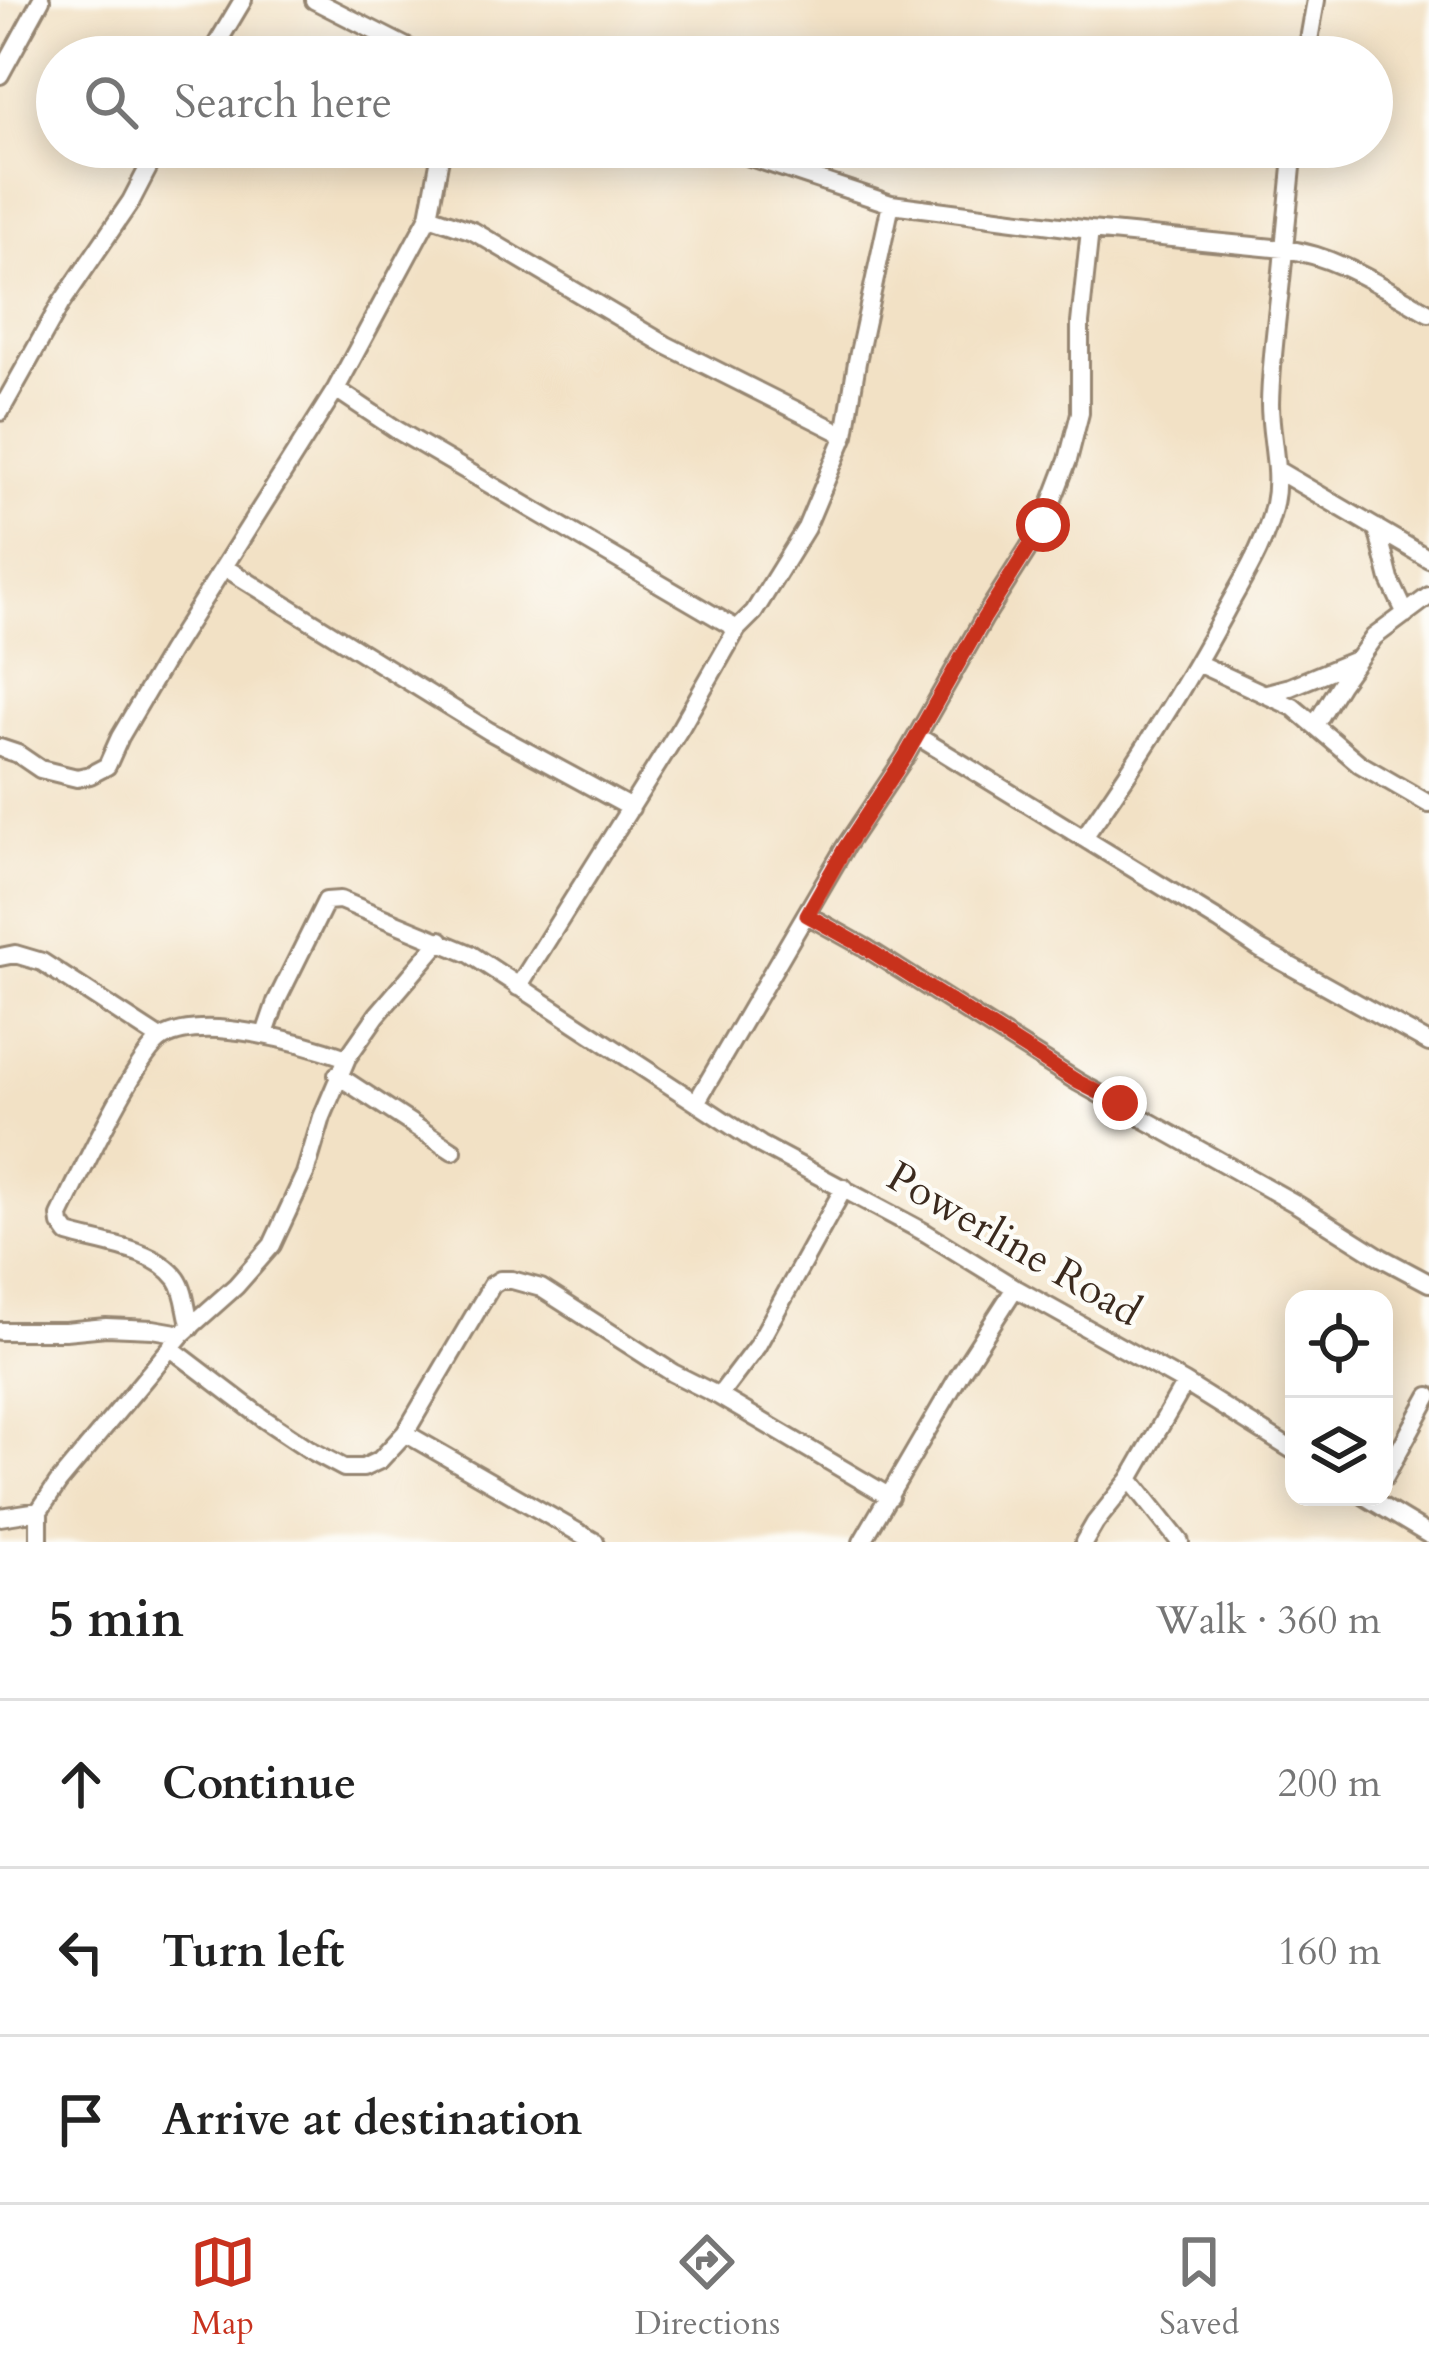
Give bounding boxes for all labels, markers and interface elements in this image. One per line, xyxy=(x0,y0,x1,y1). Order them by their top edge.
search box xyxy=(36,36,1393,168)
icon: search xyxy=(78,69,144,135)
text: Search here xyxy=(174,72,392,133)
route start xyxy=(1016,498,1070,552)
route end xyxy=(1093,1076,1147,1130)
street label: Powerline Road xyxy=(876,1148,1152,1340)
map controls xyxy=(1285,1290,1393,1506)
button: locate xyxy=(1285,1290,1393,1398)
button: layers xyxy=(1285,1398,1393,1506)
text: 5 min xyxy=(48,1585,184,1655)
text: Walk · 360 m xyxy=(1156,1594,1381,1647)
icon: ahead xyxy=(48,1751,114,1817)
text: Continue xyxy=(162,1753,356,1814)
text: 200 m xyxy=(1278,1757,1381,1810)
icon: left xyxy=(48,1919,114,1985)
text: Turn left xyxy=(162,1921,344,1982)
text: 160 m xyxy=(1278,1925,1381,1978)
icon: arrive xyxy=(48,2087,114,2153)
text: Arrive at destination xyxy=(162,2089,582,2150)
tab: Map xyxy=(190,2229,256,2346)
tab: Directions xyxy=(635,2229,780,2346)
tab: Saved xyxy=(1159,2229,1239,2346)

